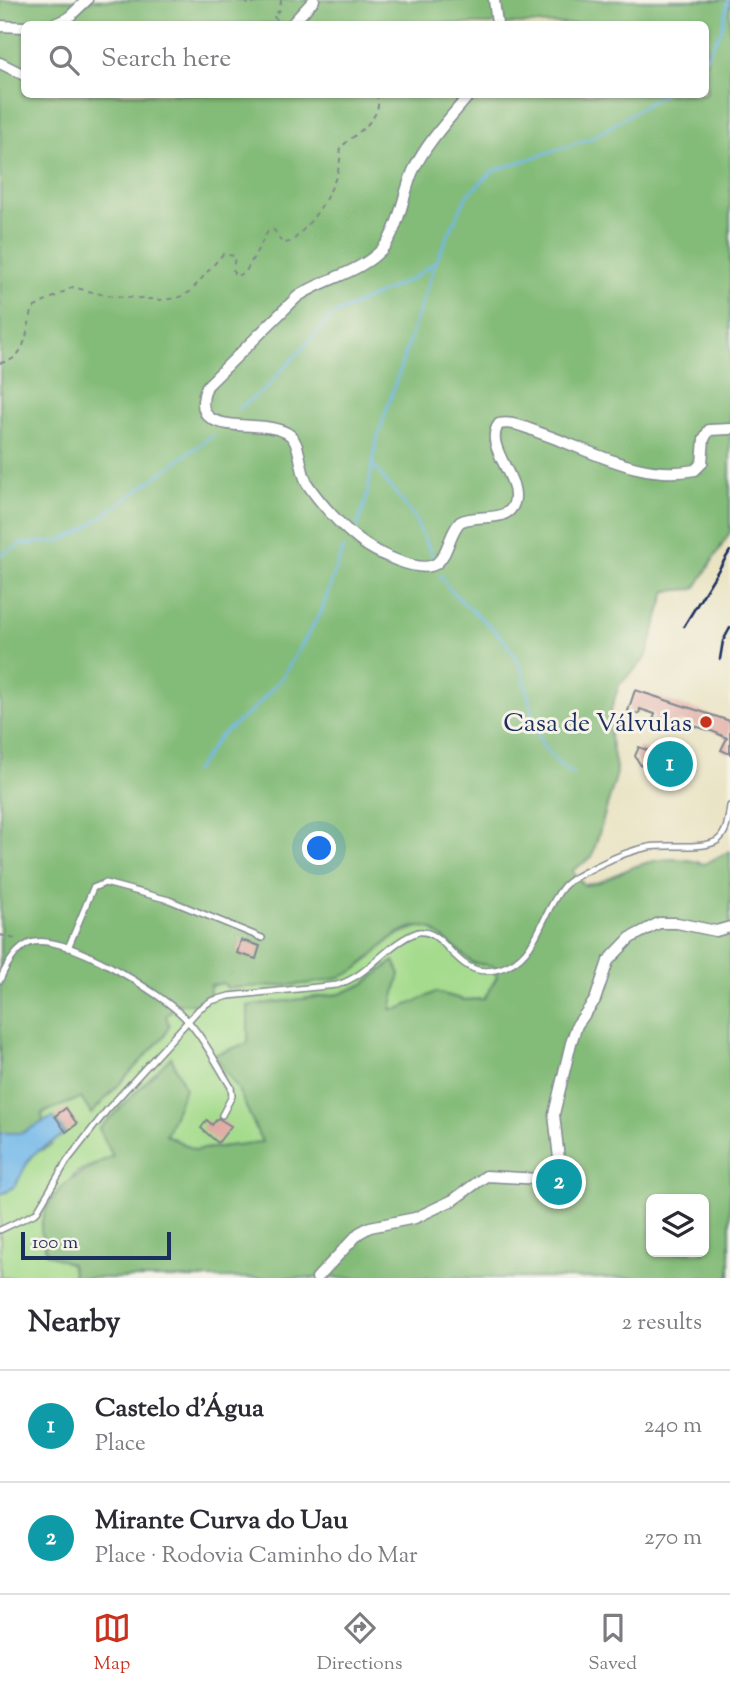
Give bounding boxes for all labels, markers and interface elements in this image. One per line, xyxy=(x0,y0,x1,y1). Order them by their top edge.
search box xyxy=(21,21,709,98)
icon: search xyxy=(45,41,83,79)
text: Search here xyxy=(101,41,231,78)
place label: Casa de Válvulas xyxy=(503,706,692,743)
marker: Casa de Válvulas xyxy=(698,714,714,730)
pin: 1 xyxy=(647,738,693,790)
your location xyxy=(302,831,336,865)
pin: 2 xyxy=(536,1156,582,1208)
map controls xyxy=(646,1194,709,1257)
button: layers xyxy=(646,1194,709,1257)
scale bar xyxy=(21,1229,172,1261)
text: 100 m xyxy=(32,1230,78,1257)
text: Nearby xyxy=(28,1302,120,1345)
text: 2 results xyxy=(622,1307,702,1340)
text: Castelo d’Água xyxy=(95,1391,264,1428)
text: 1 xyxy=(47,1410,55,1443)
text: 240 m xyxy=(644,1410,702,1443)
text: Place xyxy=(95,1428,146,1461)
text: Mirante Curva do Uau xyxy=(95,1503,348,1540)
text: 2 xyxy=(46,1522,56,1555)
text: 270 m xyxy=(644,1522,702,1555)
text: Place · Rodovia Caminho do Mar xyxy=(95,1540,418,1573)
tab: Map xyxy=(93,1609,131,1678)
tab: Directions xyxy=(317,1609,402,1678)
tab: Saved xyxy=(588,1609,637,1678)

